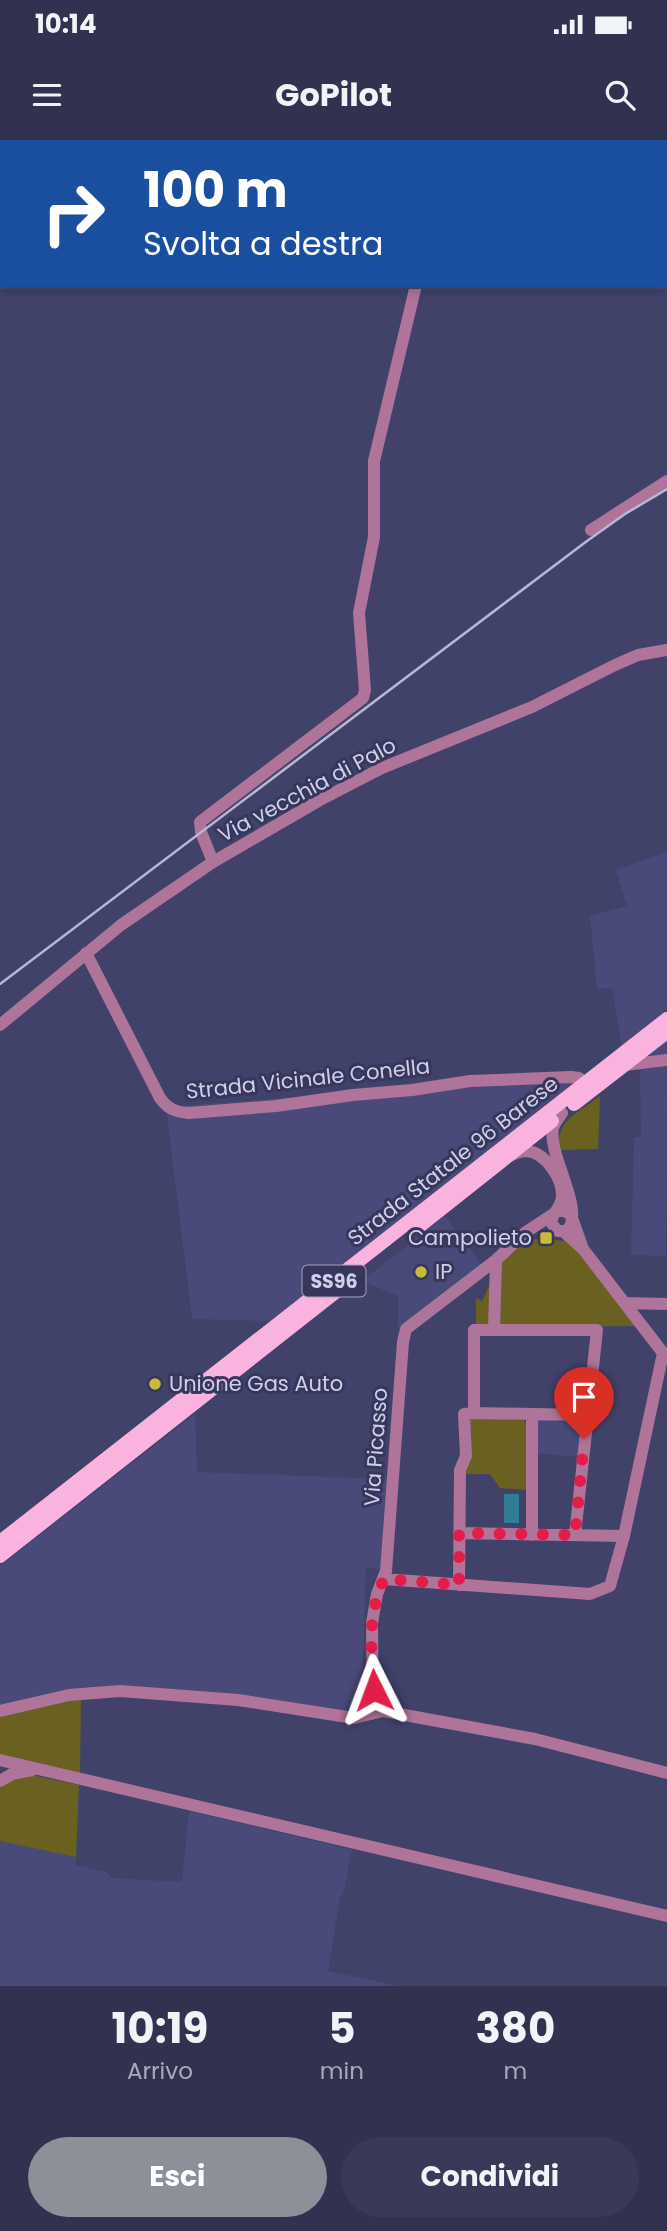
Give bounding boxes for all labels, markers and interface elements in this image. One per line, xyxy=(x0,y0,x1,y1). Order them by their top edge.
text: 10:14 xyxy=(35,6,97,42)
text: GoPilot xyxy=(275,72,392,117)
icon: menu xyxy=(28,76,66,114)
icon: search xyxy=(601,76,639,114)
text: 100 m xyxy=(143,156,288,224)
icon: right xyxy=(28,168,119,259)
text: Svolta a destra xyxy=(143,221,383,266)
street label: Via vecchia di Palo xyxy=(213,730,401,849)
street label: Strada Vicinale Conella xyxy=(184,1051,431,1106)
street label: Strada Statale 96 Barese xyxy=(341,1069,564,1252)
place label: Campolieto xyxy=(408,1223,532,1252)
marker: Campolieto xyxy=(538,1230,554,1246)
place label: IP xyxy=(435,1257,452,1286)
marker: IP xyxy=(413,1264,429,1280)
road number: SS96 xyxy=(302,1266,366,1296)
pin xyxy=(554,1367,614,1439)
place label: Unione Gas Auto xyxy=(169,1369,343,1398)
marker: Unione Gas Auto xyxy=(147,1376,163,1392)
icon: arrive xyxy=(565,1378,603,1416)
street label: Via Picasso xyxy=(357,1387,394,1507)
position arrow xyxy=(337,1653,411,1727)
text: 10:19 xyxy=(112,1999,208,2058)
text: 5 xyxy=(328,1999,355,2058)
text: 380 xyxy=(475,1999,555,2058)
text: Arrivo xyxy=(127,2055,193,2087)
text: min xyxy=(320,2055,364,2087)
text: m xyxy=(504,2055,527,2087)
button: Esci xyxy=(28,2137,327,2217)
button: Condividi xyxy=(341,2137,639,2217)

